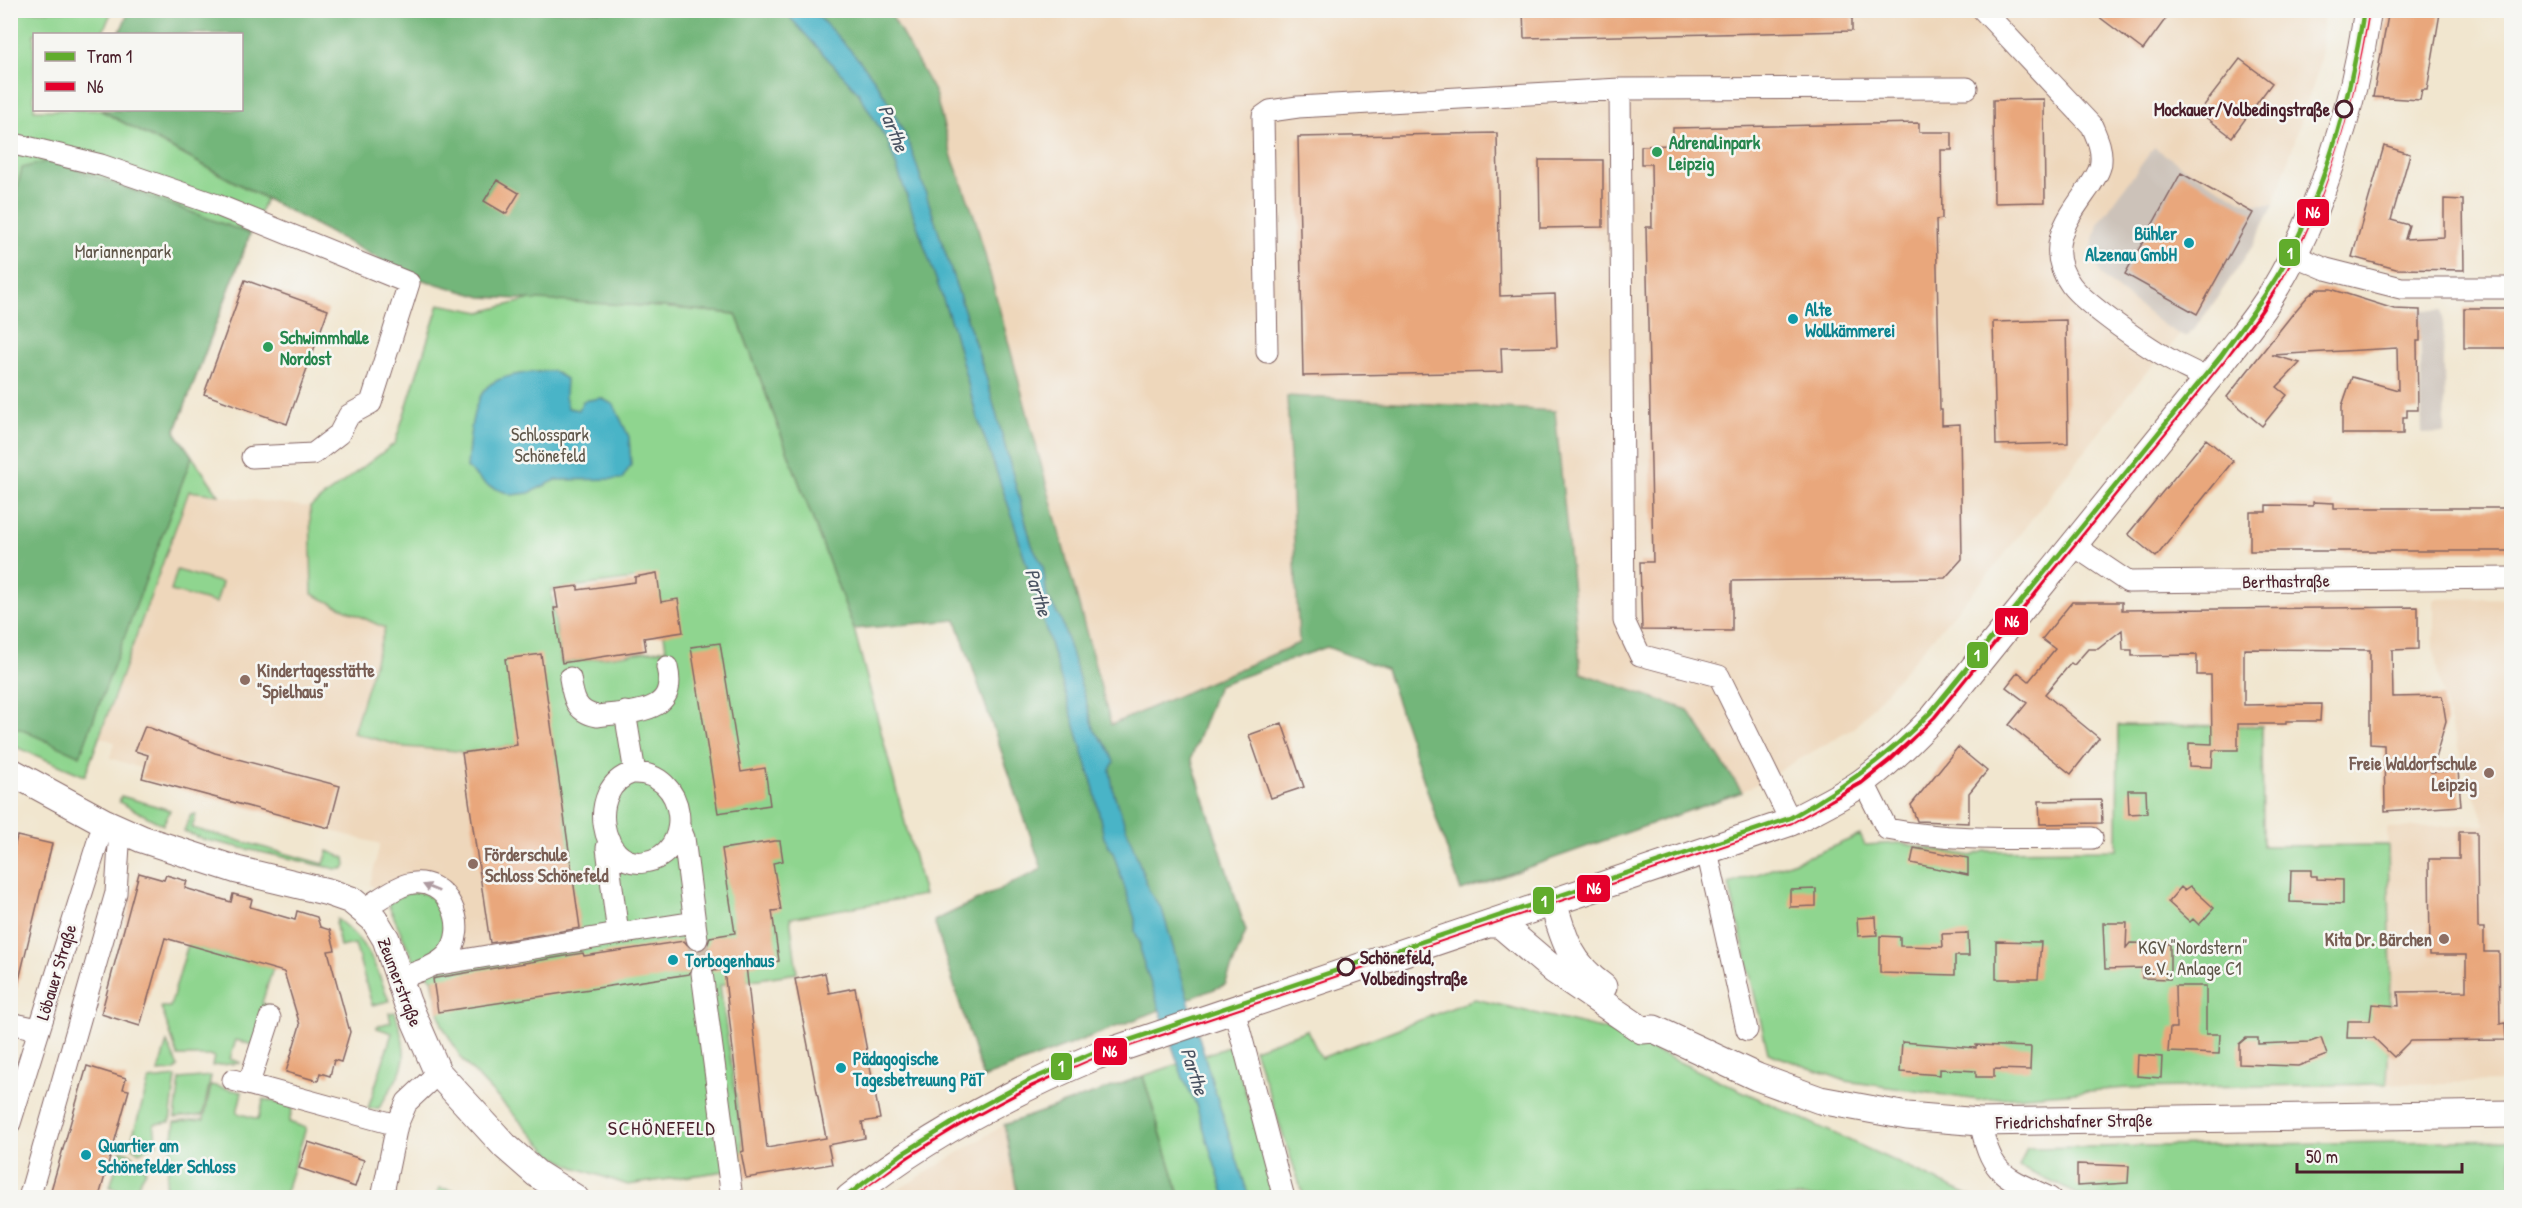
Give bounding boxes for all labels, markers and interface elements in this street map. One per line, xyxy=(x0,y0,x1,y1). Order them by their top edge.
legend xyxy=(33,33,243,111)
text: Tram 1 xyxy=(87,44,132,69)
text: N6 xyxy=(87,74,104,99)
place label: Mockauer/Volbedingstraße xyxy=(2154,97,2331,123)
marker: Mockauer/Volbedingstraße xyxy=(2335,100,2353,118)
water label: Parthe xyxy=(872,101,916,156)
place label: Adrenalinpark Leipzig xyxy=(1669,130,1761,177)
marker: Adrenalinpark Leipzig xyxy=(1650,145,1664,159)
line badge: N6 xyxy=(2296,198,2330,227)
text: N6 xyxy=(2306,201,2321,223)
place label: Bühler Alzenau GmbH xyxy=(2085,221,2178,267)
marker: Bühler Alzenau GmbH xyxy=(2182,236,2196,250)
line badge: 1 xyxy=(2278,238,2301,267)
park label: Mariannenpark xyxy=(75,239,172,264)
text: 1 xyxy=(2287,242,2293,264)
place label: Alte Wollkämmerei xyxy=(1805,297,1895,343)
marker: Alte Wollkämmerei xyxy=(1786,312,1800,326)
place label: Schwimmhalle Nordost xyxy=(280,325,370,371)
marker: Schwimmhalle Nordost xyxy=(261,340,275,354)
park label: Schlosspark Schönefeld xyxy=(511,422,589,468)
water label: Parthe xyxy=(1019,565,1059,620)
street label: Berthastraße xyxy=(2242,568,2330,594)
line badge: N6 xyxy=(1994,607,2029,636)
text: N6 xyxy=(2005,610,2020,632)
line badge: 1 xyxy=(1966,641,1989,669)
text: 1 xyxy=(1974,644,1980,666)
place label: Kindertagesstätte "Spielhaus" xyxy=(257,658,376,705)
marker: Kindertagesstätte "Spielhaus" xyxy=(238,673,252,687)
place label: Freie Waldorfschule Leipzig xyxy=(2349,751,2478,798)
marker: Freie Waldorfschule Leipzig xyxy=(2482,766,2496,780)
place label: Förderschule Schloss Schönefeld xyxy=(484,842,609,888)
marker: Förderschule Schloss Schönefeld xyxy=(466,857,480,871)
line badge: N6 xyxy=(1576,874,1611,903)
text: N6 xyxy=(1587,877,1602,899)
one-way arrow xyxy=(422,883,440,892)
line badge: 1 xyxy=(1532,886,1555,915)
text: 1 xyxy=(1541,890,1547,912)
street label: Löbauer Straße xyxy=(30,921,82,1023)
place label: Kita Dr. Bärchen xyxy=(2325,927,2432,952)
marker: Kita Dr. Bärchen xyxy=(2437,932,2451,946)
street label: Zeumerstraße xyxy=(372,934,428,1030)
park label: KGV "Nordstern" e.V., Anlage C1 xyxy=(2138,935,2248,981)
place label: Schönefeld, Volbedingstraße xyxy=(1360,945,1469,992)
place label: Torbogenhaus xyxy=(684,948,774,974)
marker: Torbogenhaus xyxy=(666,953,680,967)
marker: Schönefeld, Volbedingstraße xyxy=(1337,958,1355,976)
line badge: N6 xyxy=(1093,1037,1128,1066)
text: N6 xyxy=(1103,1040,1118,1062)
water label: Parthe xyxy=(1175,1044,1216,1099)
place label: Pädagogische Tagesbetreuung PäT xyxy=(852,1046,985,1093)
line badge: 1 xyxy=(1050,1052,1073,1081)
text: 1 xyxy=(1058,1055,1064,1077)
marker: Pädagogische Tagesbetreuung PäT xyxy=(834,1061,848,1075)
street label: Friedrichshafner Straße xyxy=(1994,1107,2153,1135)
district label: SCHÖNEFELD xyxy=(608,1114,716,1141)
place label: Quartier am Schönefelder Schloss xyxy=(98,1133,236,1179)
scale bar xyxy=(2297,1136,2462,1174)
text: 50 m xyxy=(2306,1144,2338,1169)
marker: Quartier am Schönefelder Schloss xyxy=(79,1148,93,1162)

